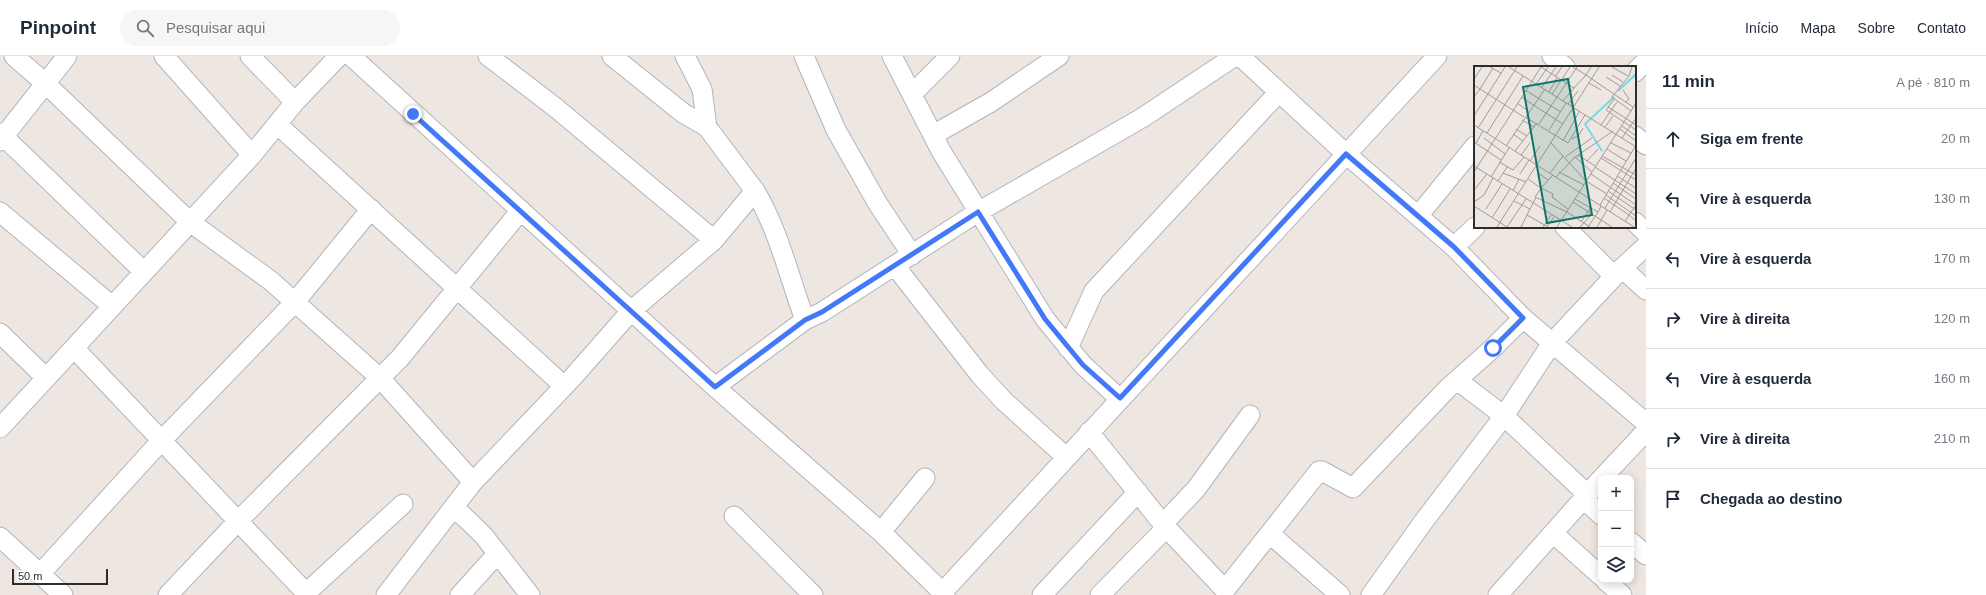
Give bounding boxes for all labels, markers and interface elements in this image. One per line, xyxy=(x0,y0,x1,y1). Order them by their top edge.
search box xyxy=(120,10,400,46)
text: Pinpoint xyxy=(20,17,96,38)
icon: search xyxy=(134,17,156,39)
text: Pesquisar aqui xyxy=(166,19,265,36)
text: Início xyxy=(1745,20,1779,36)
text: Mapa xyxy=(1801,20,1836,36)
text: Sobre xyxy=(1858,20,1895,36)
text: Contato xyxy=(1917,20,1966,36)
inset map xyxy=(1474,66,1636,228)
text: 11 min xyxy=(1662,72,1715,91)
text: A pé · 810 m xyxy=(1896,75,1970,90)
route end xyxy=(404,105,422,123)
icon: ahead xyxy=(1662,128,1684,150)
text: Siga em frente xyxy=(1700,130,1803,147)
text: 20 m xyxy=(1941,131,1970,146)
icon: left xyxy=(1662,188,1684,210)
text: Vire à esquerda xyxy=(1700,190,1811,207)
text: 130 m xyxy=(1934,191,1970,206)
icon: left xyxy=(1662,248,1684,270)
text: Vire à esquerda xyxy=(1700,250,1811,267)
text: 170 m xyxy=(1934,251,1970,266)
icon: right xyxy=(1662,308,1684,330)
text: Vire à direita xyxy=(1700,310,1790,327)
text: 120 m xyxy=(1934,311,1970,326)
route start xyxy=(1484,339,1502,357)
icon: left xyxy=(1662,368,1684,390)
text: Vire à esquerda xyxy=(1700,370,1811,387)
text: 160 m xyxy=(1934,371,1970,386)
icon: right xyxy=(1662,428,1684,450)
text: Vire à direita xyxy=(1700,430,1790,447)
text: 210 m xyxy=(1934,431,1970,446)
map controls xyxy=(1598,475,1634,583)
button: + xyxy=(1598,475,1634,511)
icon: arrive xyxy=(1662,488,1684,510)
text: Chegada ao destino xyxy=(1700,490,1843,507)
button: − xyxy=(1598,511,1634,547)
button: layers xyxy=(1598,547,1634,583)
scale bar xyxy=(12,567,108,586)
text: 50 m xyxy=(18,570,42,582)

